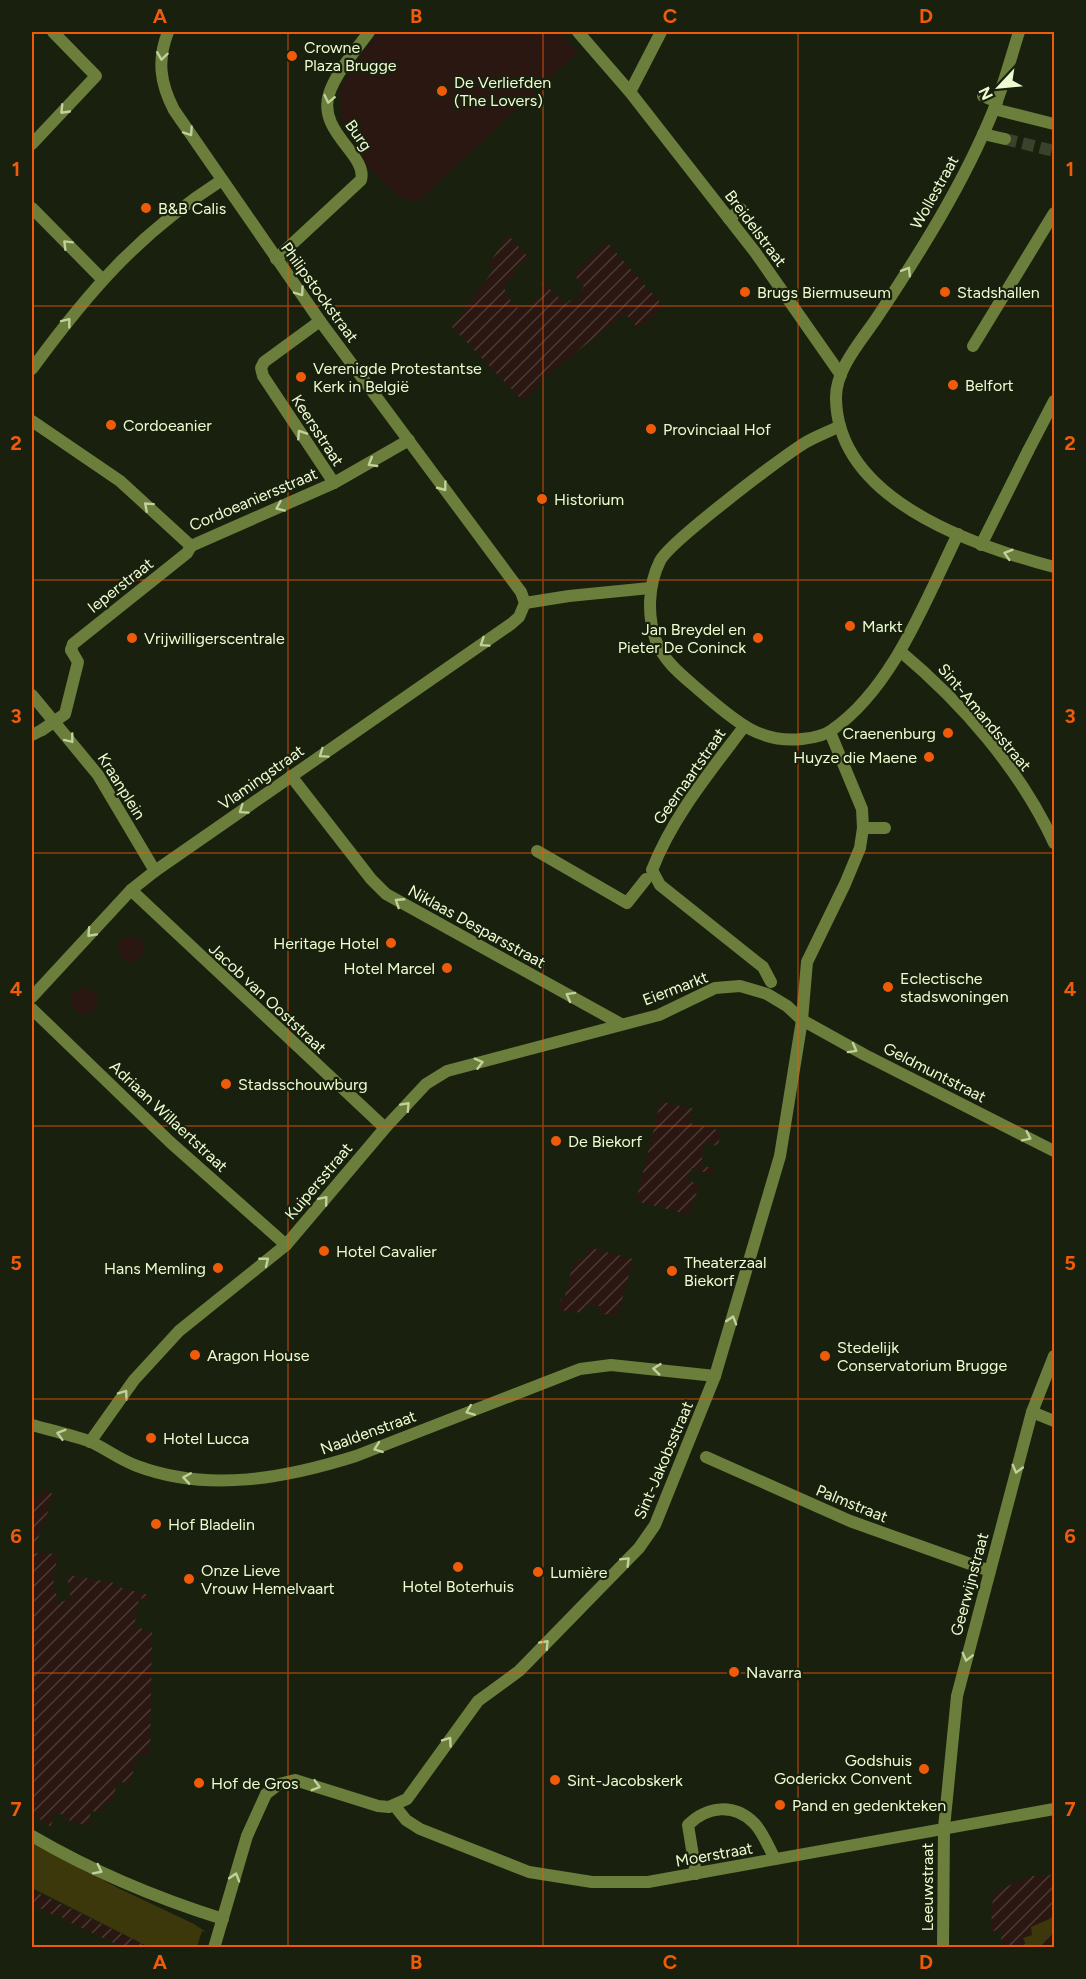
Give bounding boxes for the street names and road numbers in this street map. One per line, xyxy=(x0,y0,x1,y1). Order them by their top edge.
street label: Burg xyxy=(341,116,376,154)
street label: Wollestraat xyxy=(906,152,962,232)
street label: Breidelstraat xyxy=(721,186,790,270)
street label: Philipstockstraat xyxy=(277,239,362,346)
street label: Keersstraat xyxy=(287,391,348,470)
street label: Cordoeaniersstraat xyxy=(186,464,320,535)
street label: Ieperstraat xyxy=(84,554,157,617)
street label: Sint-Amandsstraat xyxy=(934,660,1035,775)
street label: Geernaartstraat xyxy=(649,725,730,828)
street label: Vlamingstraat xyxy=(215,741,308,814)
street label: Kraanplein xyxy=(94,750,149,823)
street label: Niklaas Desparsstraat xyxy=(405,881,549,972)
street label: Jacob van Ooststraat xyxy=(205,939,330,1058)
street label: Eiermarkt xyxy=(640,967,710,1010)
street label: Geldmuntstraat xyxy=(880,1038,989,1106)
street label: Adriaan Willaertstraat xyxy=(106,1057,232,1176)
street label: Kuipersstraat xyxy=(281,1139,356,1224)
street label: Sint-Jakobsstraat xyxy=(630,1398,697,1522)
street label: Naaldenstraat xyxy=(318,1406,419,1459)
street label: Palmstraat xyxy=(813,1480,890,1526)
street label: Geerwijnstraat xyxy=(947,1531,992,1638)
street label: Moerstraat xyxy=(674,1838,754,1871)
street label: Leeuwstraat xyxy=(918,1843,937,1931)

